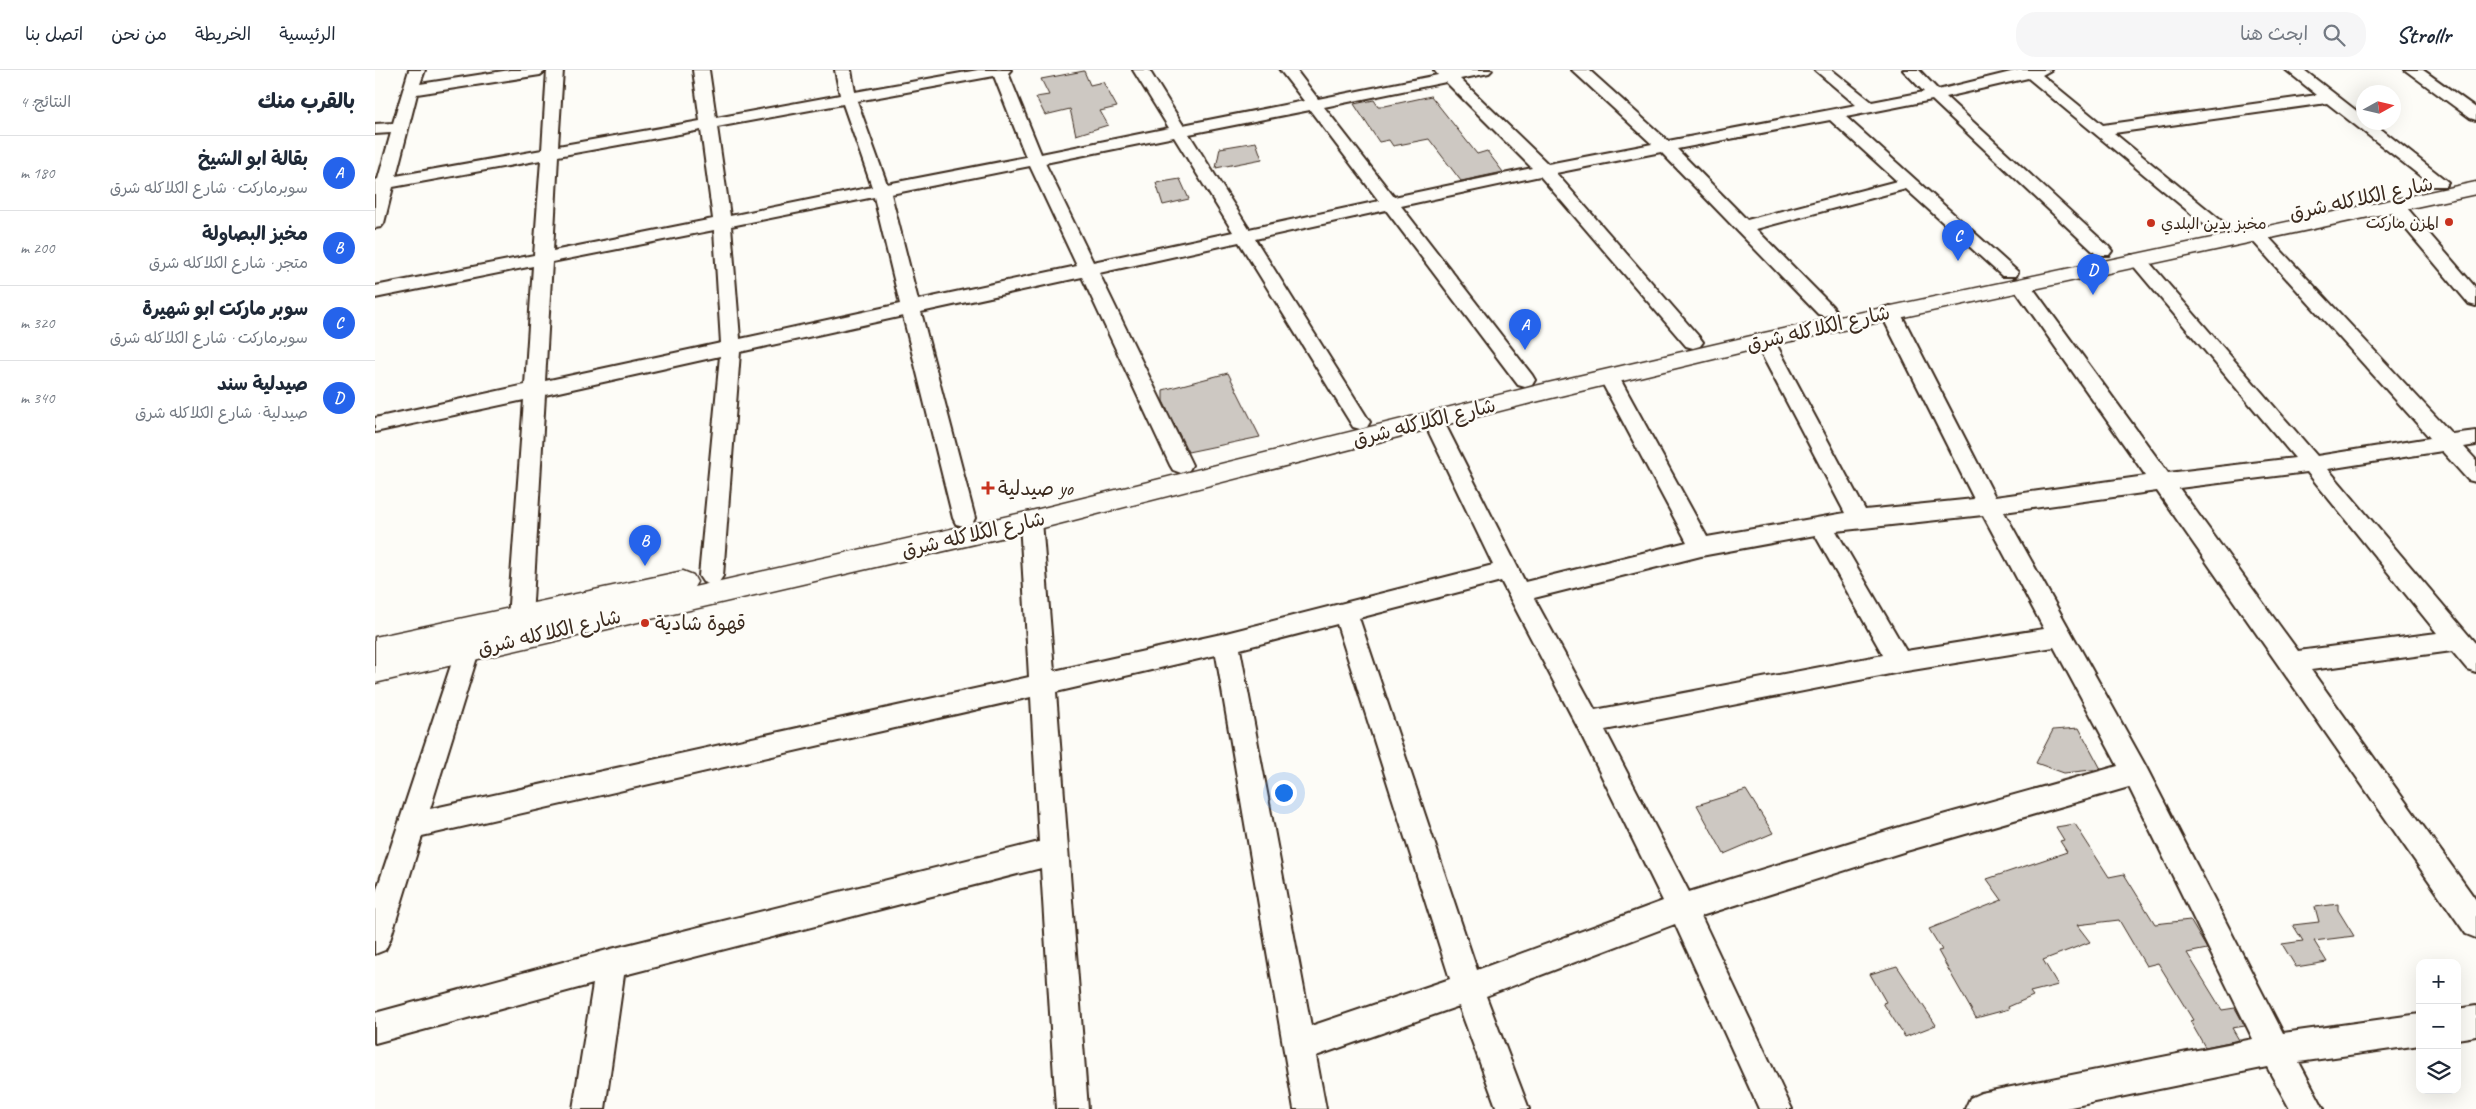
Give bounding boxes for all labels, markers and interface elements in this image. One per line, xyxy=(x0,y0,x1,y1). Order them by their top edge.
search box xyxy=(2016,12,2366,57)
text: Strollr xyxy=(2396,20,2451,50)
icon: search xyxy=(2320,21,2348,49)
text: ابحث هنا xyxy=(2240,22,2308,46)
text: اتصل بنا xyxy=(25,23,83,45)
text: من نحن xyxy=(111,23,167,45)
text: الخريطة xyxy=(195,23,251,45)
text: الرئيسية xyxy=(279,23,336,45)
north arrow xyxy=(2356,85,2401,130)
text: بالقرب منك xyxy=(258,88,355,114)
text: النتائج: 4 xyxy=(20,92,71,112)
text: بقالة ابو الشيخ xyxy=(198,147,308,171)
text: 180 m xyxy=(20,163,54,183)
text: A xyxy=(335,163,343,183)
street label: شارع الكلاكله شرق xyxy=(2287,171,2436,227)
text: سوبرماركت · شارع الكلاكله شرق xyxy=(110,178,308,198)
place label: المزن ماركت xyxy=(2366,213,2439,233)
place label: مخبز بدين البلدي xyxy=(2161,214,2267,235)
marker: المزن ماركت xyxy=(2443,216,2455,228)
marker: مخبز بدين البلدي xyxy=(2145,217,2157,229)
pin: C xyxy=(1942,220,1974,261)
text: مخبز البصاولة xyxy=(202,222,308,246)
text: 200 m xyxy=(20,238,54,258)
text: B xyxy=(335,238,343,258)
text: متجر · شارع الكلاكله شرق xyxy=(149,253,308,273)
pin: D xyxy=(2077,254,2109,295)
text: سوبر ماركت ابو شهيرة xyxy=(142,297,308,321)
street label: شارع الكلاكله شرق xyxy=(1744,300,1893,358)
pin: A xyxy=(1509,309,1541,350)
text: 320 m xyxy=(20,313,54,333)
text: C xyxy=(335,313,343,333)
text: سوبرماركت · شارع الكلاكله شرق xyxy=(110,328,308,348)
text: صيدلية سند xyxy=(217,372,308,396)
text: 340 m xyxy=(20,388,54,408)
text: D xyxy=(334,388,344,408)
street label: شارع الكلاكله شرق xyxy=(1350,393,1499,453)
text: صيدلية · شارع الكلاكله شرق xyxy=(135,403,308,423)
place label: صيدلية yo xyxy=(998,476,1074,501)
marker: صيدلية yo xyxy=(982,482,994,494)
street label: شارع الكلاكله شرق xyxy=(899,506,1048,564)
pin: B xyxy=(629,525,661,566)
street label: شارع الكلاكله شرق xyxy=(475,604,624,662)
place label: قهوة شادية xyxy=(655,611,746,637)
marker: قهوة شادية xyxy=(639,617,651,629)
your location xyxy=(1271,780,1297,806)
map controls xyxy=(2416,959,2461,1094)
button: + xyxy=(2416,959,2461,1004)
button: − xyxy=(2416,1004,2461,1049)
button: layers xyxy=(2416,1049,2461,1094)

